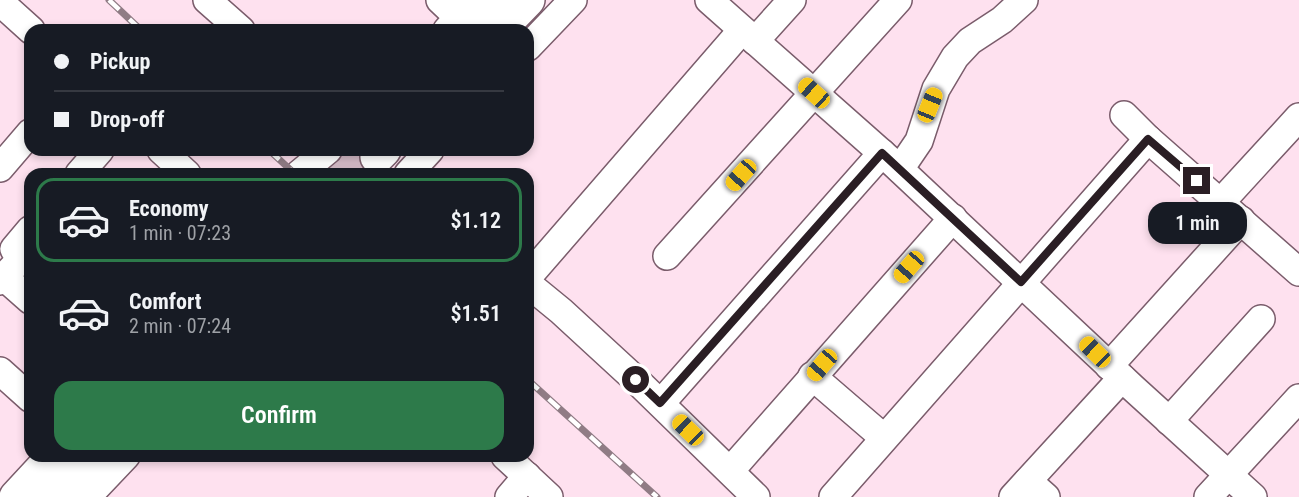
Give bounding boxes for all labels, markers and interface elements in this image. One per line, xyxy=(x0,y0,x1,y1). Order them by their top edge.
text: Pickup xyxy=(90,49,150,74)
car xyxy=(795,74,833,112)
car xyxy=(915,85,945,125)
text: Drop-off xyxy=(90,107,164,132)
car xyxy=(722,156,760,194)
route end xyxy=(1183,167,1210,194)
icon: car xyxy=(57,193,111,247)
text: Economy xyxy=(129,196,209,221)
callout: 1 min xyxy=(1148,202,1246,244)
text: $1.12 xyxy=(450,208,501,233)
text: 1 min xyxy=(1175,211,1220,235)
text: 1 min · 07:23 xyxy=(129,221,231,245)
car xyxy=(890,248,928,286)
icon: car xyxy=(57,286,111,340)
text: Comfort xyxy=(129,289,202,314)
text: $1.51 xyxy=(450,301,501,326)
text: 2 min · 07:24 xyxy=(129,314,231,338)
car xyxy=(1076,333,1114,371)
car xyxy=(803,346,841,384)
route start xyxy=(622,366,649,393)
button: Confirm xyxy=(54,381,504,450)
car xyxy=(669,411,707,449)

